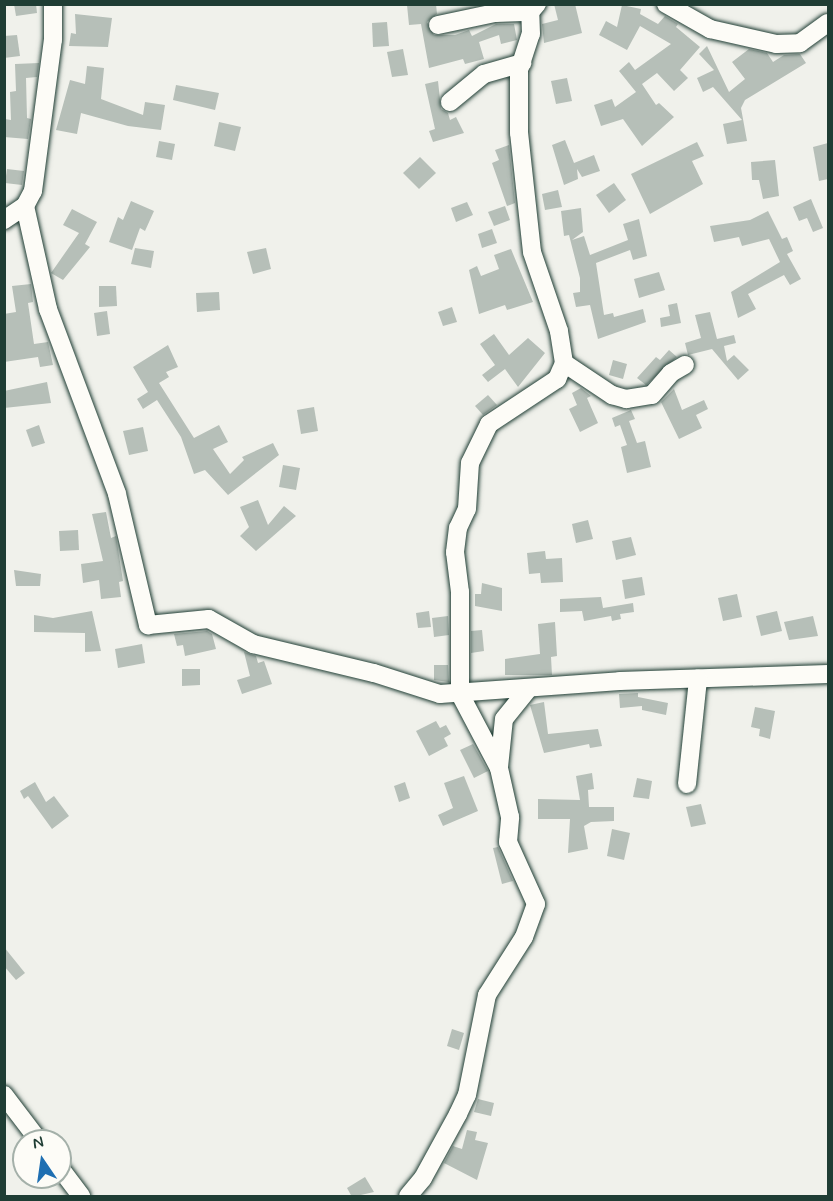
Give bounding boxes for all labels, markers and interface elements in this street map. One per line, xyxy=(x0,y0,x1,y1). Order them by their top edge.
north arrow xyxy=(12,1129,72,1189)
text: N xyxy=(31,1131,46,1154)

